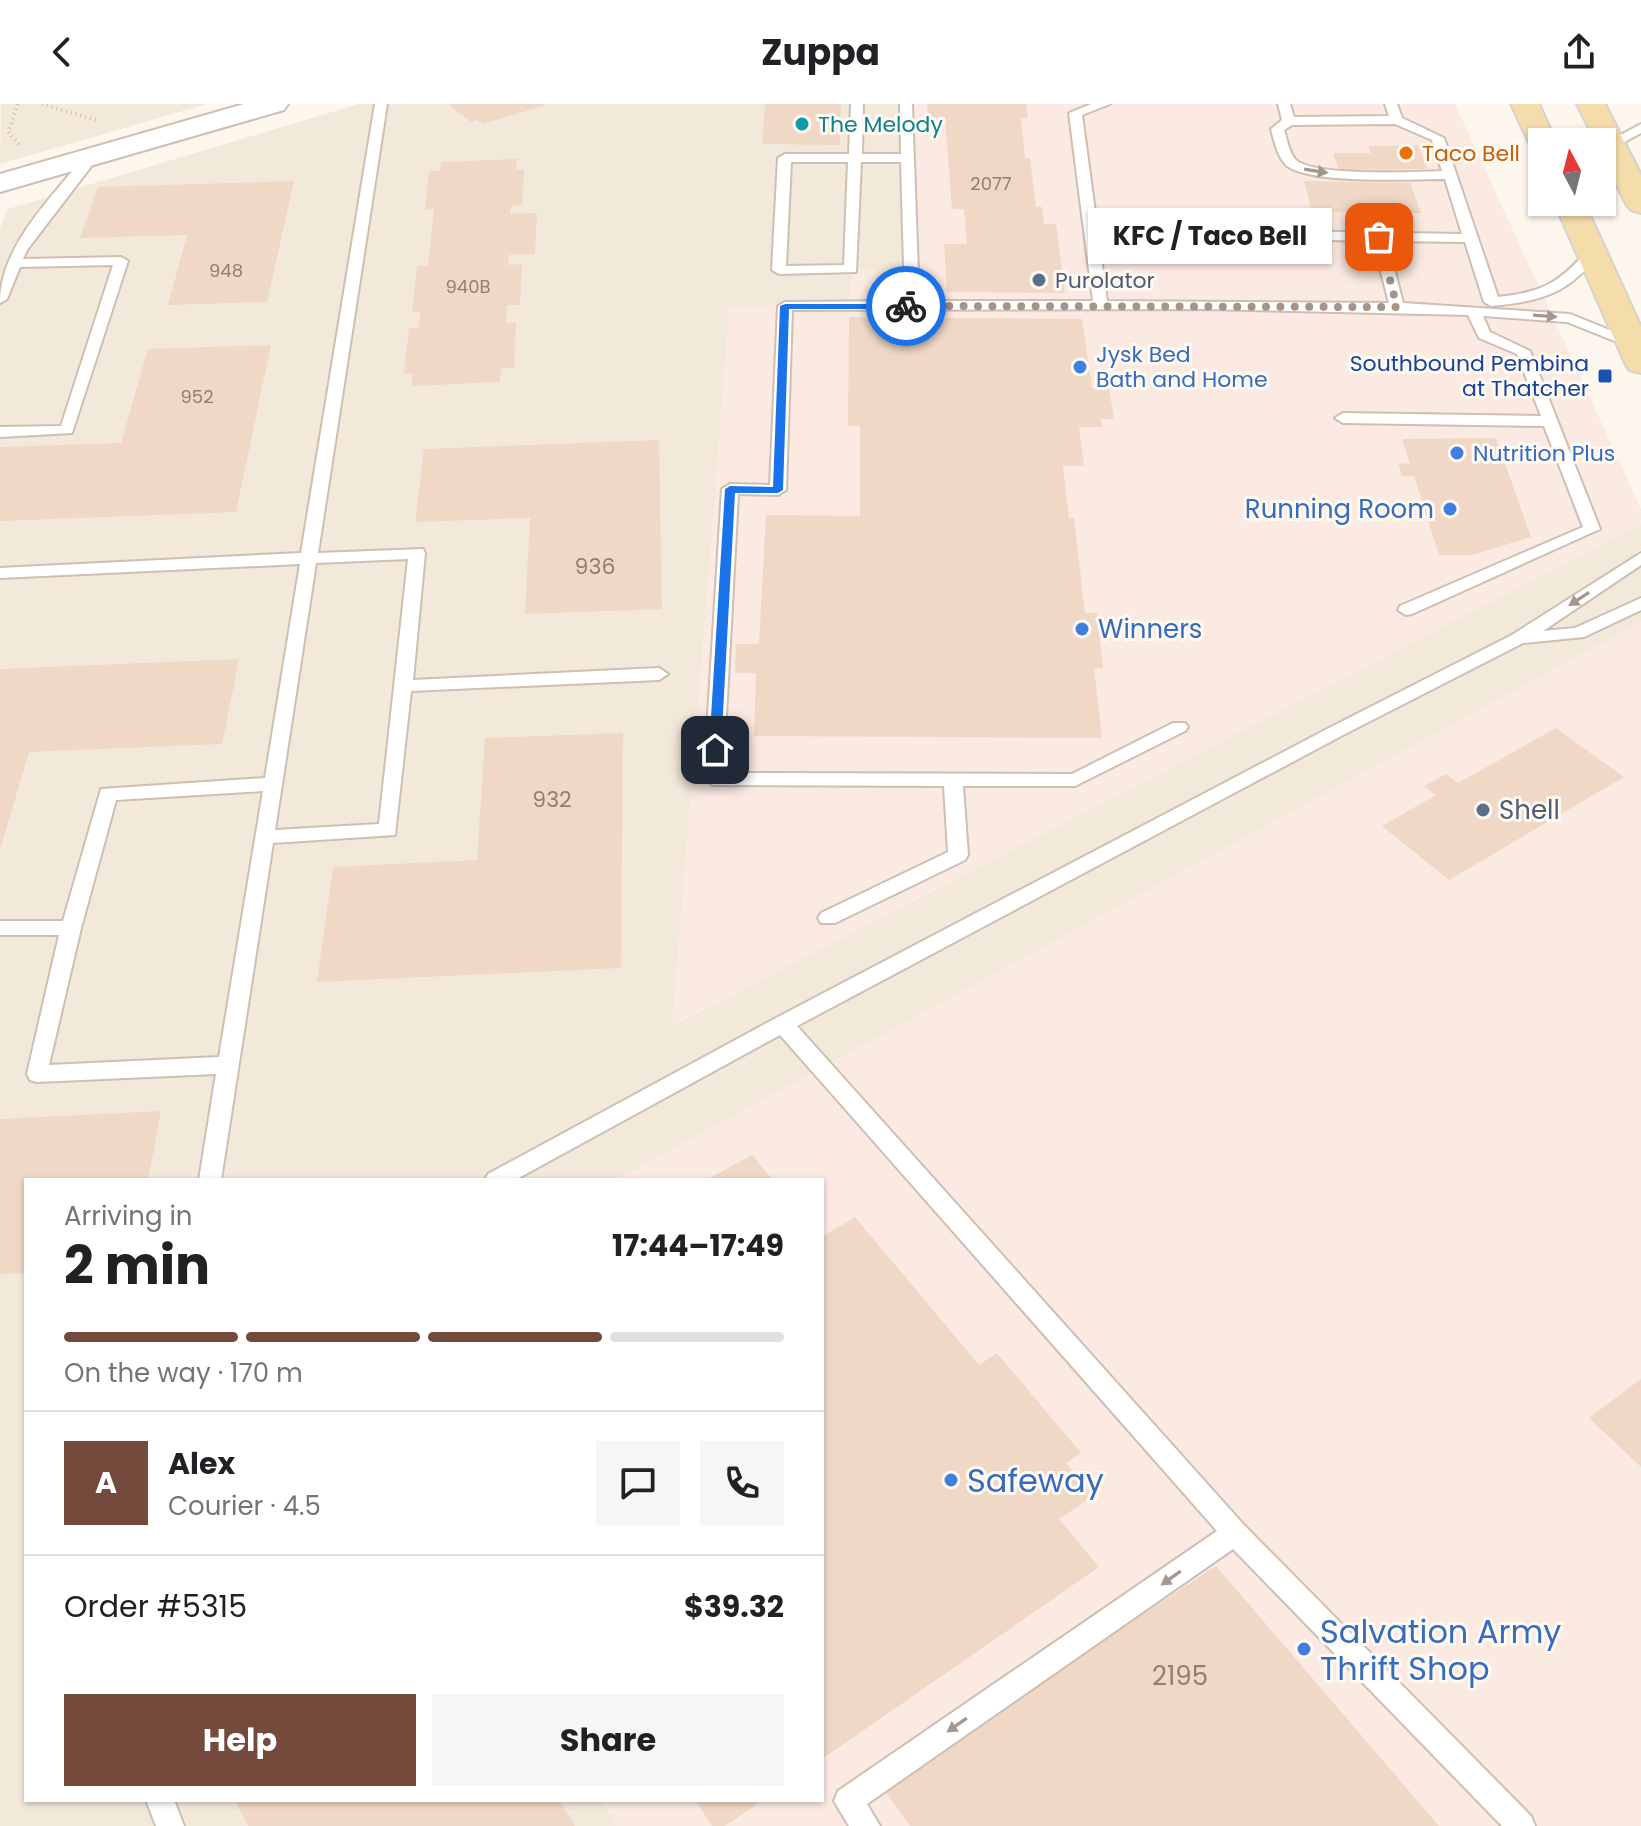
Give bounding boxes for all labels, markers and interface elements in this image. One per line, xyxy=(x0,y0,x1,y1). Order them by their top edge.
text: Zuppa xyxy=(761,27,880,78)
icon: back xyxy=(40,30,84,74)
icon: share xyxy=(1557,30,1601,74)
place label: The Melody xyxy=(818,109,943,140)
marker: The Melody xyxy=(793,115,811,133)
north arrow xyxy=(1528,128,1616,216)
map controls xyxy=(1528,128,1616,216)
place label: Taco Bell xyxy=(1422,138,1520,169)
marker: Taco Bell xyxy=(1397,144,1415,162)
one-way arrow xyxy=(1303,165,1328,178)
house number: 2077 xyxy=(970,171,1012,196)
pin xyxy=(1345,203,1413,271)
callout: KFC / Taco Bell xyxy=(1087,209,1331,265)
icon: bag xyxy=(1357,215,1401,259)
text: KFC / Taco Bell xyxy=(1113,218,1307,254)
house number: 948 xyxy=(209,258,243,283)
place label: Purolator xyxy=(1055,265,1155,296)
courier xyxy=(866,266,946,346)
marker: Purolator xyxy=(1030,271,1048,289)
house number: 940B xyxy=(446,274,491,299)
icon: bike xyxy=(884,284,928,328)
one-way arrow xyxy=(1533,310,1558,323)
place label: Jysk Bed Bath and Home xyxy=(1096,339,1268,395)
place label: Southbound Pembina at Thatcher xyxy=(1350,348,1589,404)
marker: Jysk Bed Bath and Home xyxy=(1071,358,1089,376)
marker: Southbound Pembina at Thatcher xyxy=(1596,367,1614,385)
house number: 952 xyxy=(181,384,214,409)
place label: Nutrition Plus xyxy=(1473,438,1615,469)
marker: Nutrition Plus xyxy=(1448,444,1466,462)
place label: Running Room xyxy=(1245,491,1434,527)
marker: Running Room xyxy=(1441,500,1459,518)
house number: 936 xyxy=(575,551,615,582)
one-way arrow xyxy=(1569,591,1590,606)
place label: Winners xyxy=(1098,611,1202,647)
marker: Winners xyxy=(1073,620,1091,638)
pin xyxy=(681,716,749,784)
icon: home xyxy=(693,728,737,772)
house number: 932 xyxy=(532,784,572,815)
place label: Shell xyxy=(1499,792,1560,828)
marker: Shell xyxy=(1474,801,1492,819)
text: Arriving in xyxy=(64,1198,193,1234)
text: 17:44–17:49 xyxy=(612,1224,784,1267)
text: 2 min xyxy=(64,1229,210,1302)
text: On the way · 170 m xyxy=(64,1355,303,1391)
button: chat xyxy=(596,1441,680,1525)
button: phone xyxy=(700,1441,784,1525)
text: Alex xyxy=(168,1442,235,1485)
place label: Safeway xyxy=(967,1458,1104,1503)
text: A xyxy=(95,1461,117,1504)
marker: Safeway xyxy=(942,1471,960,1489)
text: Courier · 4.5 xyxy=(168,1488,321,1524)
one-way arrow xyxy=(1160,1570,1181,1585)
text: Order #5315 xyxy=(64,1585,247,1628)
text: $39.32 xyxy=(684,1585,784,1628)
place label: Salvation Army Thrift Shop xyxy=(1320,1609,1561,1691)
marker: Salvation Army Thrift Shop xyxy=(1295,1640,1313,1658)
house number: 2195 xyxy=(1152,1658,1208,1694)
button: Help xyxy=(64,1694,416,1786)
button: Share xyxy=(432,1694,784,1786)
one-way arrow xyxy=(946,1718,967,1733)

